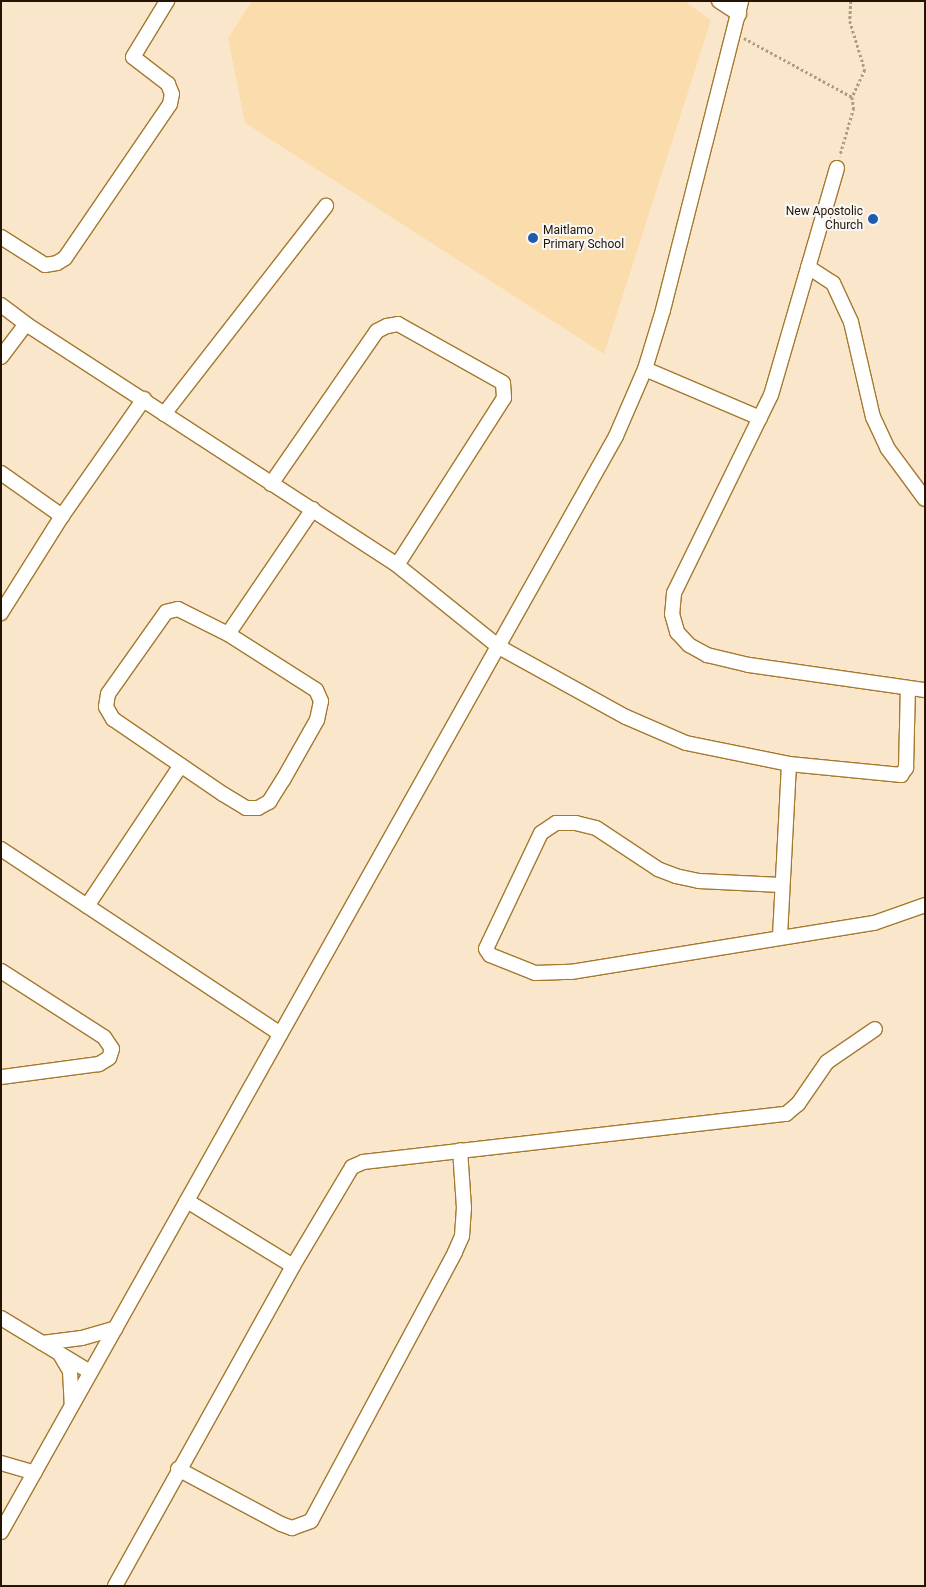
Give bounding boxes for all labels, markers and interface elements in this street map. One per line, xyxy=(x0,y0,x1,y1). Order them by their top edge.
place label: New Apostolic Church xyxy=(786,205,863,233)
marker: New Apostolic Church xyxy=(867,213,879,225)
place label: Maitlamo Primary School xyxy=(543,224,624,252)
marker: Maitlamo Primary School xyxy=(527,232,539,244)

